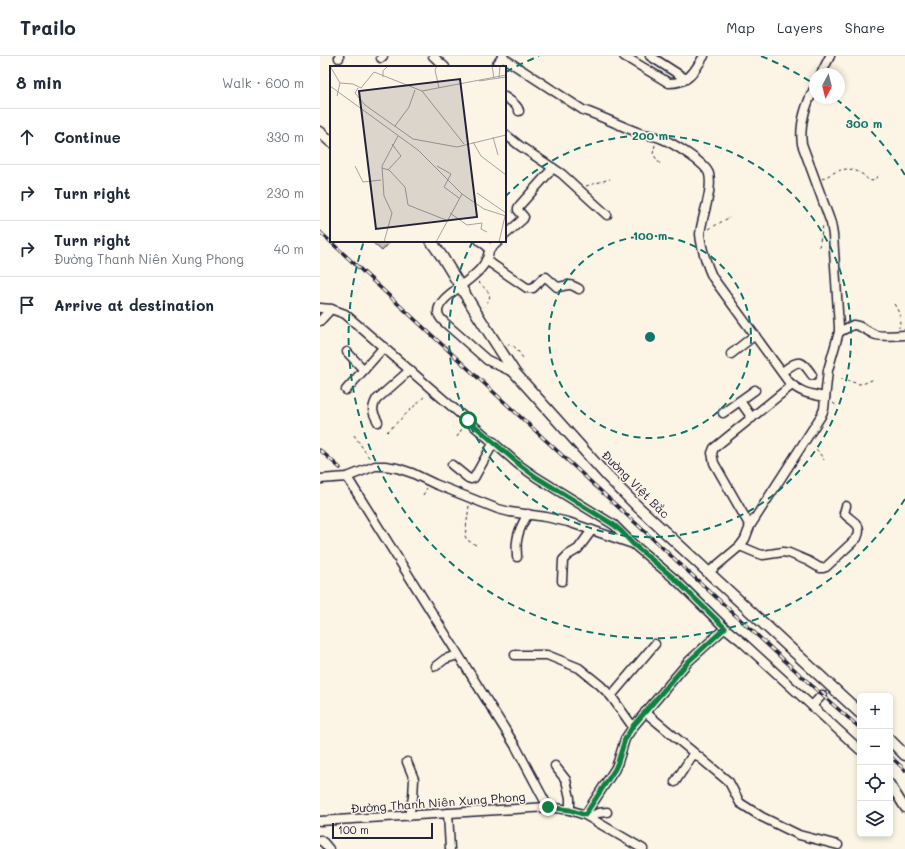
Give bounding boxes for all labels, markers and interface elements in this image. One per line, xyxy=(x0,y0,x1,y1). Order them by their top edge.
text: Trailo xyxy=(20,15,76,40)
text: Map xyxy=(726,18,755,37)
text: Layers xyxy=(777,18,823,37)
text: Share xyxy=(845,18,885,37)
inset map xyxy=(330,66,506,242)
north arrow xyxy=(809,68,845,104)
text: 8 min xyxy=(16,71,62,93)
text: Walk · 600 m xyxy=(222,74,304,91)
text: 300 m xyxy=(846,115,882,131)
icon: ahead xyxy=(16,126,38,148)
text: Continue xyxy=(54,127,121,147)
text: 200 m xyxy=(632,127,668,143)
text: 330 m xyxy=(266,128,304,145)
icon: right xyxy=(16,182,38,204)
text: Turn right xyxy=(54,183,131,203)
text: 230 m xyxy=(267,184,304,201)
text: 100 m xyxy=(633,227,667,243)
text: Turn right xyxy=(54,230,131,250)
icon: right xyxy=(16,238,38,260)
text: 40 m xyxy=(274,240,304,257)
text: Đường Thanh Niên Xung Phong xyxy=(54,250,244,267)
icon: arrive xyxy=(16,294,38,316)
text: Arrive at destination xyxy=(54,295,214,315)
centre of rings xyxy=(643,330,657,344)
route start xyxy=(459,411,477,429)
street label: Đường Việt Bắc xyxy=(599,447,673,521)
map controls xyxy=(857,693,893,837)
button: + xyxy=(857,693,893,729)
button: − xyxy=(857,729,893,765)
button: locate xyxy=(857,765,893,801)
street label: Đường Thanh Niên Xung Phong xyxy=(350,788,526,816)
route end xyxy=(539,798,557,816)
button: layers xyxy=(857,801,893,837)
scale bar xyxy=(332,821,433,840)
text: 100 m xyxy=(338,822,369,837)

